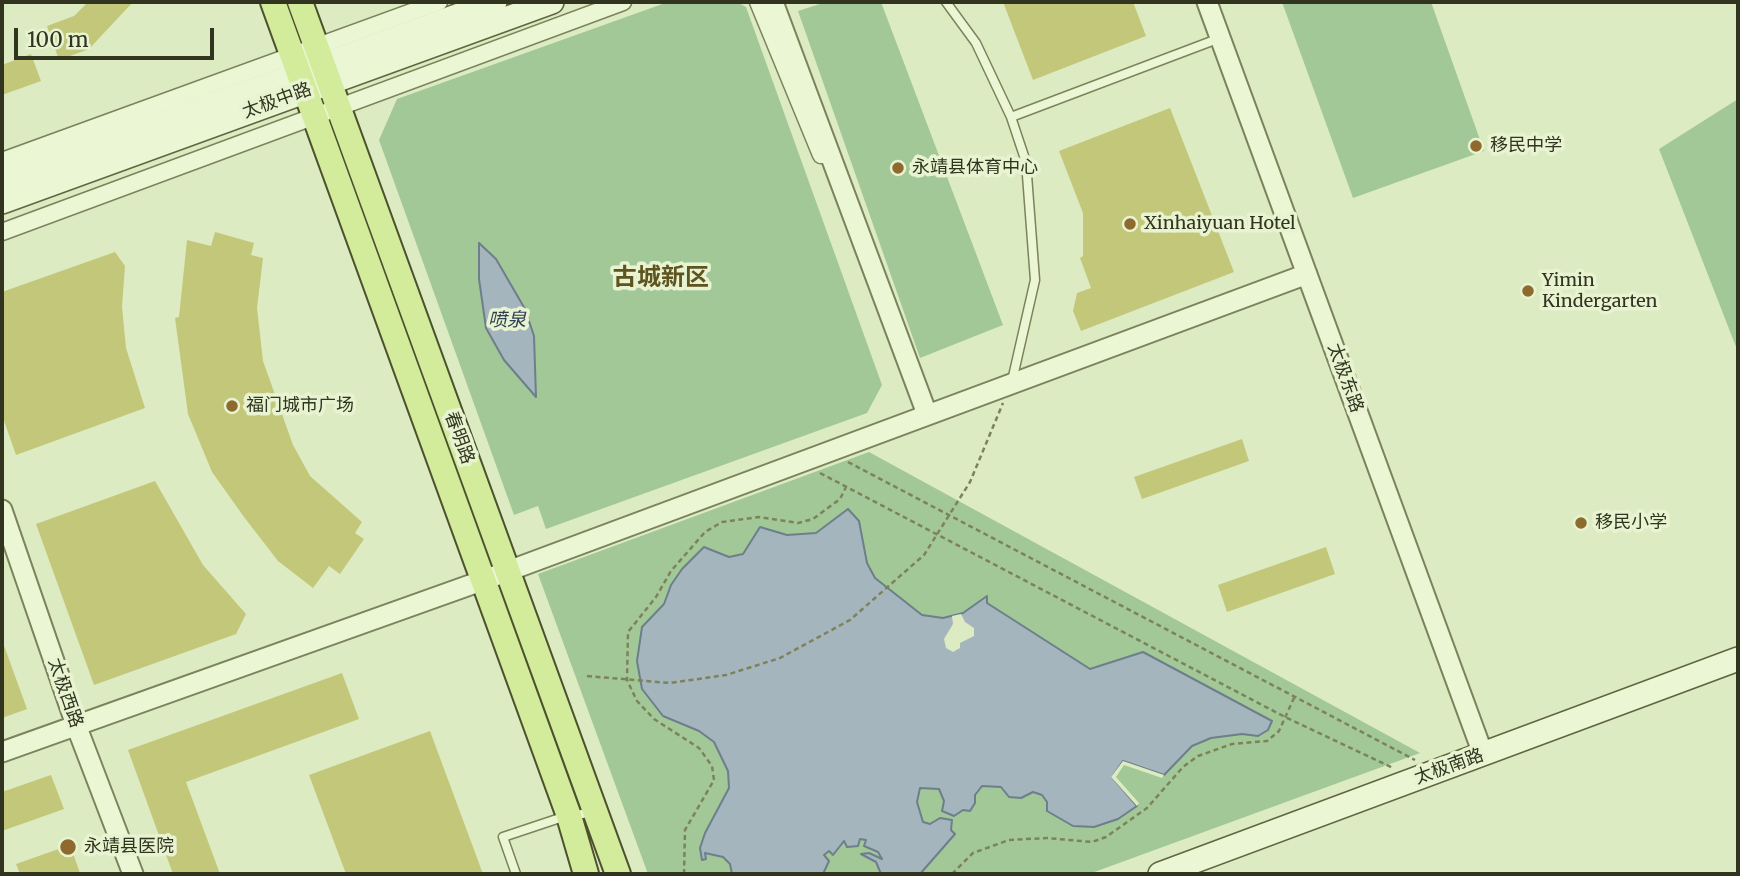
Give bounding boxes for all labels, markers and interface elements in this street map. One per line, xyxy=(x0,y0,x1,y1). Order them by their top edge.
scale bar xyxy=(18,14,217,58)
text: 100 m xyxy=(27,26,89,53)
street label: 太极中路 xyxy=(239,79,315,123)
place label: 移民中学 xyxy=(1490,135,1562,157)
marker: 移民中学 xyxy=(1468,138,1484,154)
place label: 永靖县体育中心 xyxy=(912,157,1038,179)
marker: 永靖县体育中心 xyxy=(890,160,906,176)
place label: Xinhaiyuan Hotel xyxy=(1144,213,1296,235)
marker: Xinhaiyuan Hotel xyxy=(1122,216,1138,232)
district label: 古城新区 xyxy=(613,264,709,292)
place label: Yimin Kindergarten xyxy=(1542,270,1657,312)
marker: Yimin Kindergarten xyxy=(1520,283,1536,299)
water label: 喷泉 xyxy=(488,310,526,332)
street label: 太极东路 xyxy=(1323,340,1367,416)
place label: 福门城市广场 xyxy=(246,395,354,417)
marker: 福门城市广场 xyxy=(224,398,240,414)
street label: 春明路 xyxy=(440,409,478,467)
place label: 移民小学 xyxy=(1595,512,1667,534)
marker: 移民小学 xyxy=(1573,515,1589,531)
street label: 太极西路 xyxy=(43,655,87,731)
street label: 太极南路 xyxy=(1411,745,1487,789)
place label: 永靖县医院 xyxy=(84,836,174,858)
marker: 永靖县医院 xyxy=(58,837,78,857)

